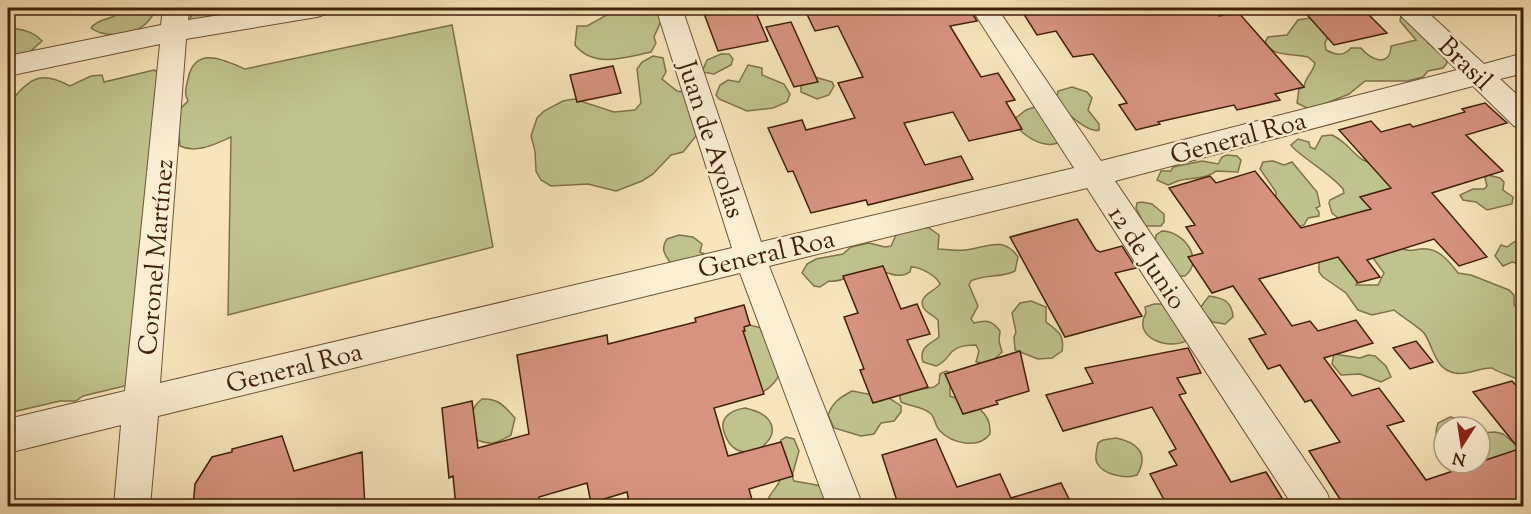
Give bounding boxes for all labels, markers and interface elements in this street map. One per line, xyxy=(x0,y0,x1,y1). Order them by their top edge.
street label: Brasil xyxy=(1429,30,1500,100)
street label: Juan de Ayolas xyxy=(666,55,752,223)
street label: General Roa xyxy=(1167,104,1311,175)
street label: Coronel Martínez xyxy=(130,157,185,357)
street label: 12 de Junio xyxy=(1098,199,1194,318)
street label: General Roa xyxy=(695,222,839,289)
street label: General Roa xyxy=(223,335,367,404)
north arrow xyxy=(1432,415,1492,475)
text: N xyxy=(1451,445,1468,470)

